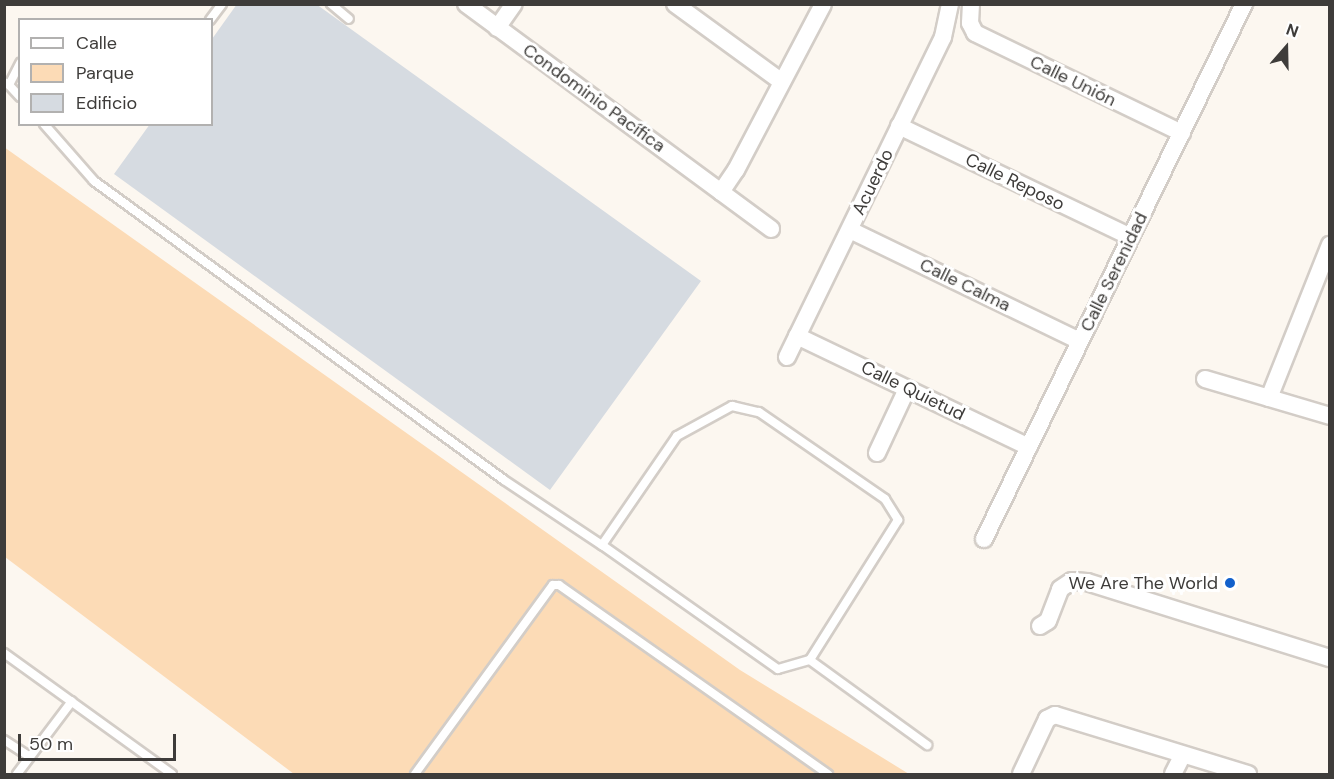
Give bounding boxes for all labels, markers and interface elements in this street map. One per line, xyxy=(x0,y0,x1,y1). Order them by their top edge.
legend xyxy=(18,18,213,126)
north arrow xyxy=(1256,18,1316,78)
text: N xyxy=(1283,19,1301,42)
text: Calle xyxy=(76,31,117,55)
street label: Condominio Pacífica xyxy=(519,39,669,157)
street label: Calle Unión xyxy=(1026,51,1120,111)
text: Parque xyxy=(76,61,134,85)
text: Edificio xyxy=(76,91,137,115)
street label: Acuerdo xyxy=(848,146,898,218)
street label: Calle Reposo xyxy=(962,149,1068,215)
street label: Calle Serenidad xyxy=(1076,209,1152,335)
street label: Calle Calma xyxy=(916,254,1014,316)
street label: Calle Quietud xyxy=(858,357,968,425)
place label: We Are The World xyxy=(1069,572,1218,594)
marker: We Are The World xyxy=(1223,576,1237,590)
scale bar xyxy=(21,722,178,760)
text: 50 m xyxy=(29,732,73,756)

